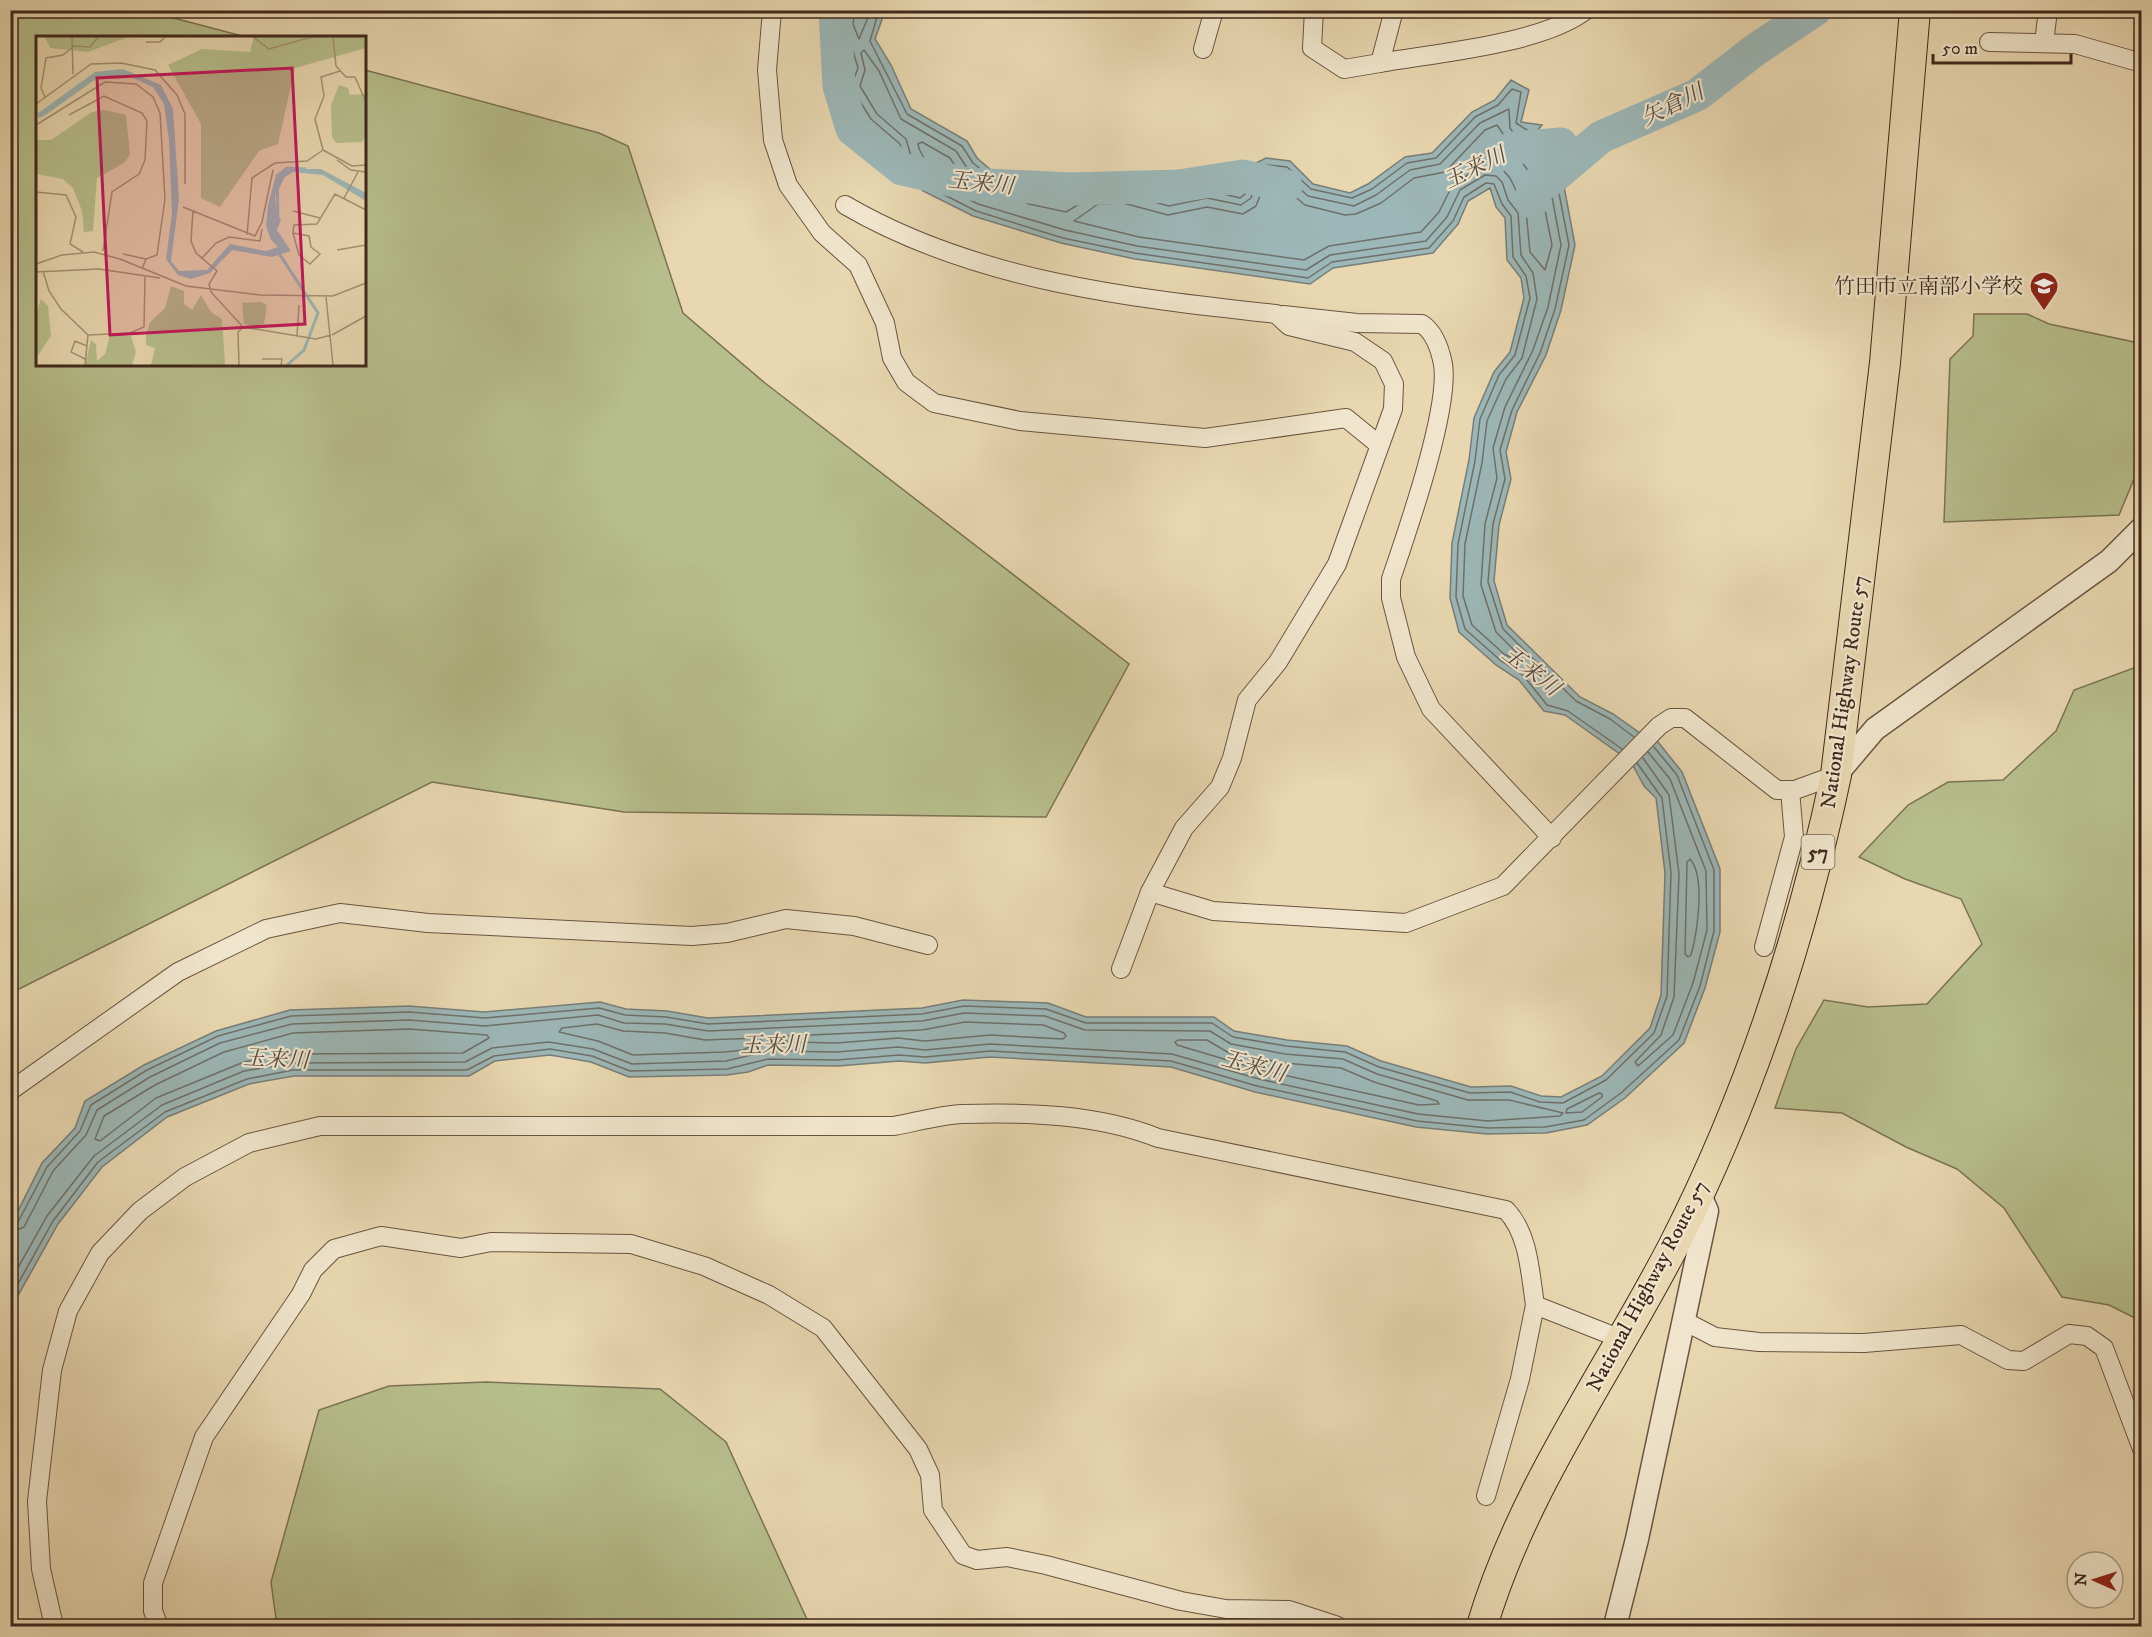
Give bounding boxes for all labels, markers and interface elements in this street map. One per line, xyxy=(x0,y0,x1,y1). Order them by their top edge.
scale bar xyxy=(1933,27,2071,65)
inset map xyxy=(36,36,366,366)
text: 50 m xyxy=(1942,38,1978,60)
water label: 矢倉川 xyxy=(1637,78,1710,132)
water label: 玉来川 xyxy=(1439,141,1512,195)
water label: 玉来川 xyxy=(947,167,1017,201)
school or university icon: 竹田市立南部小学校 xyxy=(2028,270,2060,312)
place label: 竹田市立南部小学校 xyxy=(1834,274,2023,300)
street label: National Highway Route 57 xyxy=(1816,574,1874,810)
water label: 玉来川 xyxy=(1497,640,1567,703)
road number: 57 xyxy=(1802,835,1834,869)
water label: 玉来川 xyxy=(740,1031,808,1060)
water label: 玉来川 xyxy=(242,1044,312,1075)
water label: 玉来川 xyxy=(1218,1045,1291,1089)
street label: National Highway Route 57 xyxy=(1581,1177,1715,1396)
north arrow xyxy=(2065,1550,2125,1610)
text: N xyxy=(2071,1572,2091,1586)

